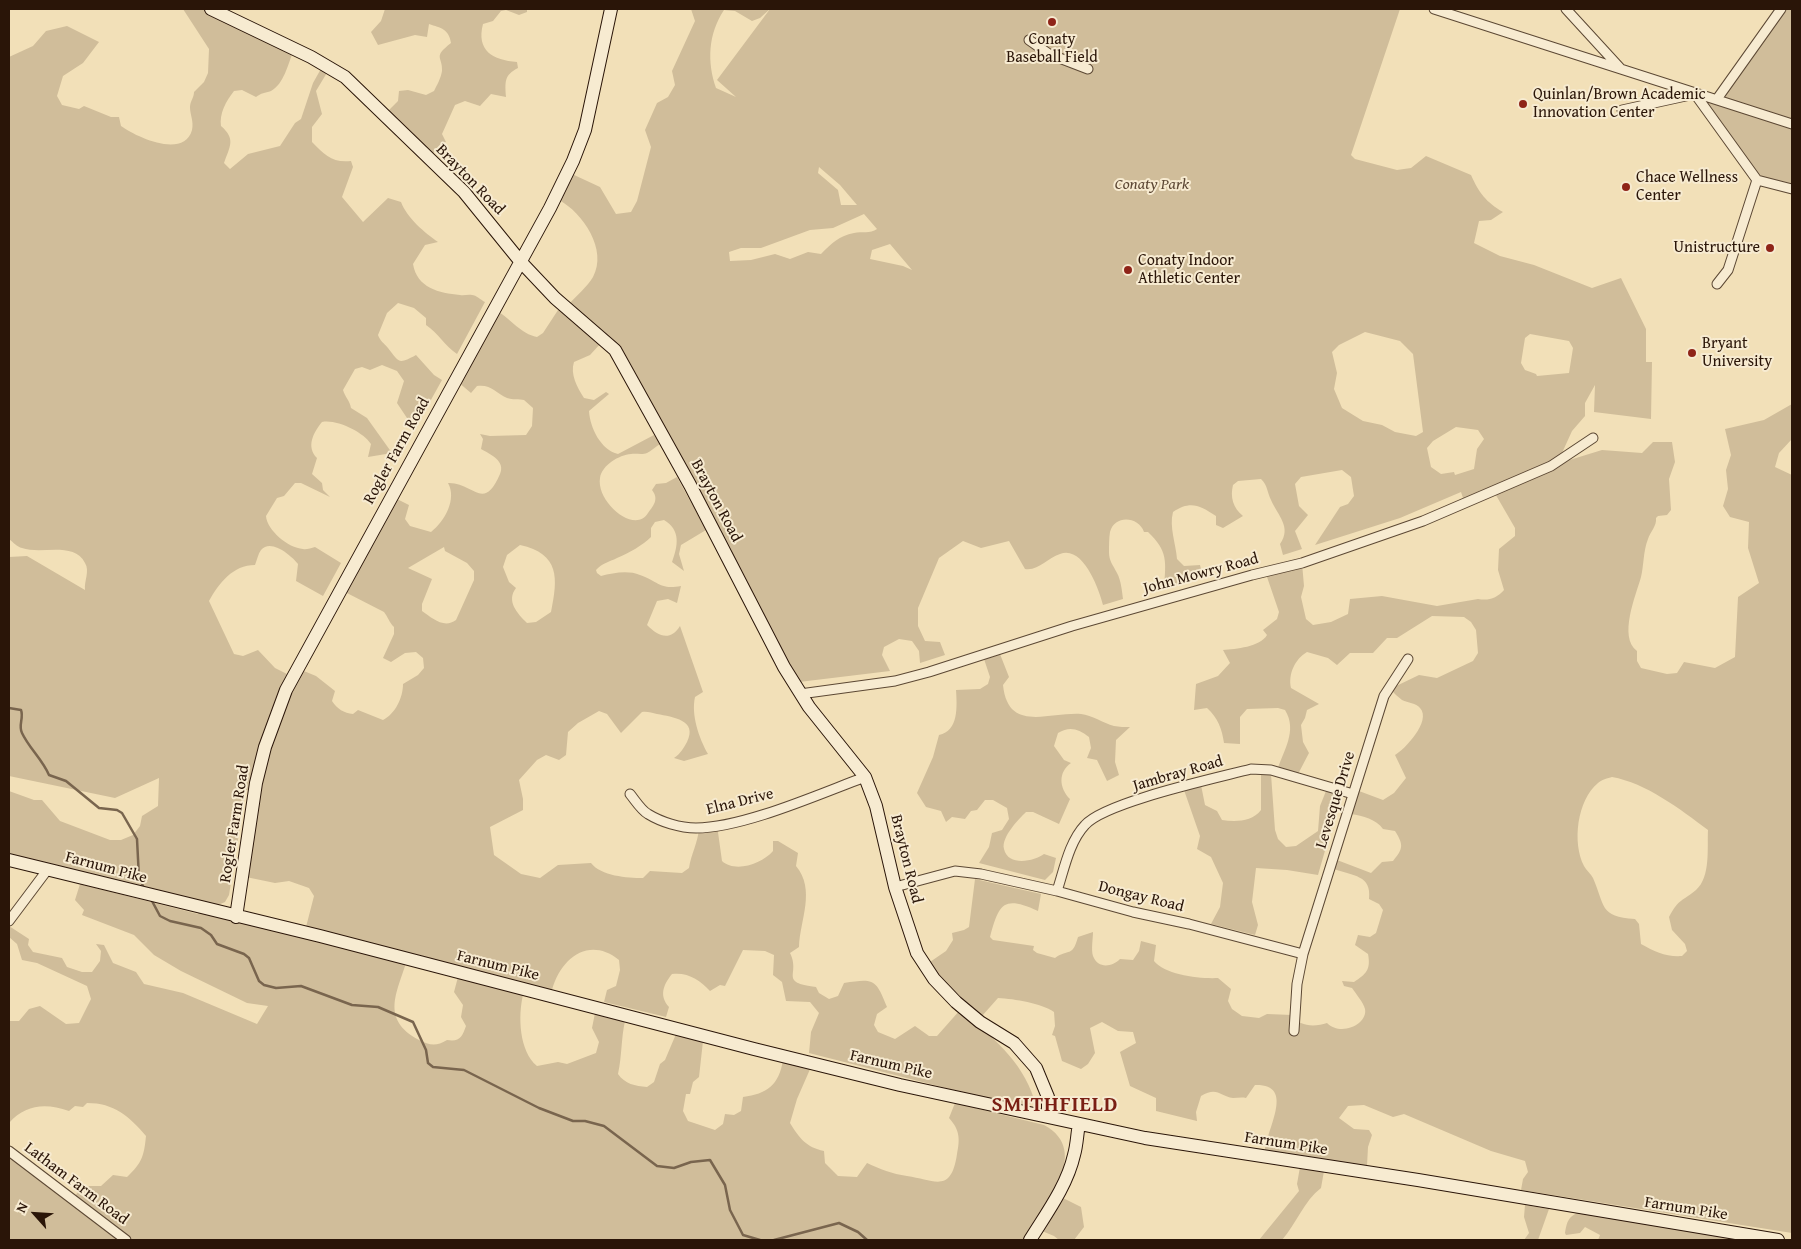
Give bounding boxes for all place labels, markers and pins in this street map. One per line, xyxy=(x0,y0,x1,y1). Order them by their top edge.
marker: Conaty Baseball Field xyxy=(1046,16,1058,28)
place label: Conaty Baseball Field xyxy=(1006,30,1098,68)
place label: Quinlan/Brown Academic Innovation Center xyxy=(1533,85,1706,123)
marker: Quinlan/Brown Academic Innovation Center xyxy=(1517,98,1529,110)
place label: Chace Wellness Center xyxy=(1636,168,1738,206)
marker: Chace Wellness Center xyxy=(1620,181,1632,193)
place label: Unistructure xyxy=(1673,238,1760,258)
marker: Unistructure xyxy=(1764,242,1776,254)
place label: Conaty Indoor Athletic Center xyxy=(1138,251,1240,289)
marker: Conaty Indoor Athletic Center xyxy=(1122,264,1134,276)
place label: Bryant University xyxy=(1702,334,1772,372)
marker: Bryant University xyxy=(1686,347,1698,359)

